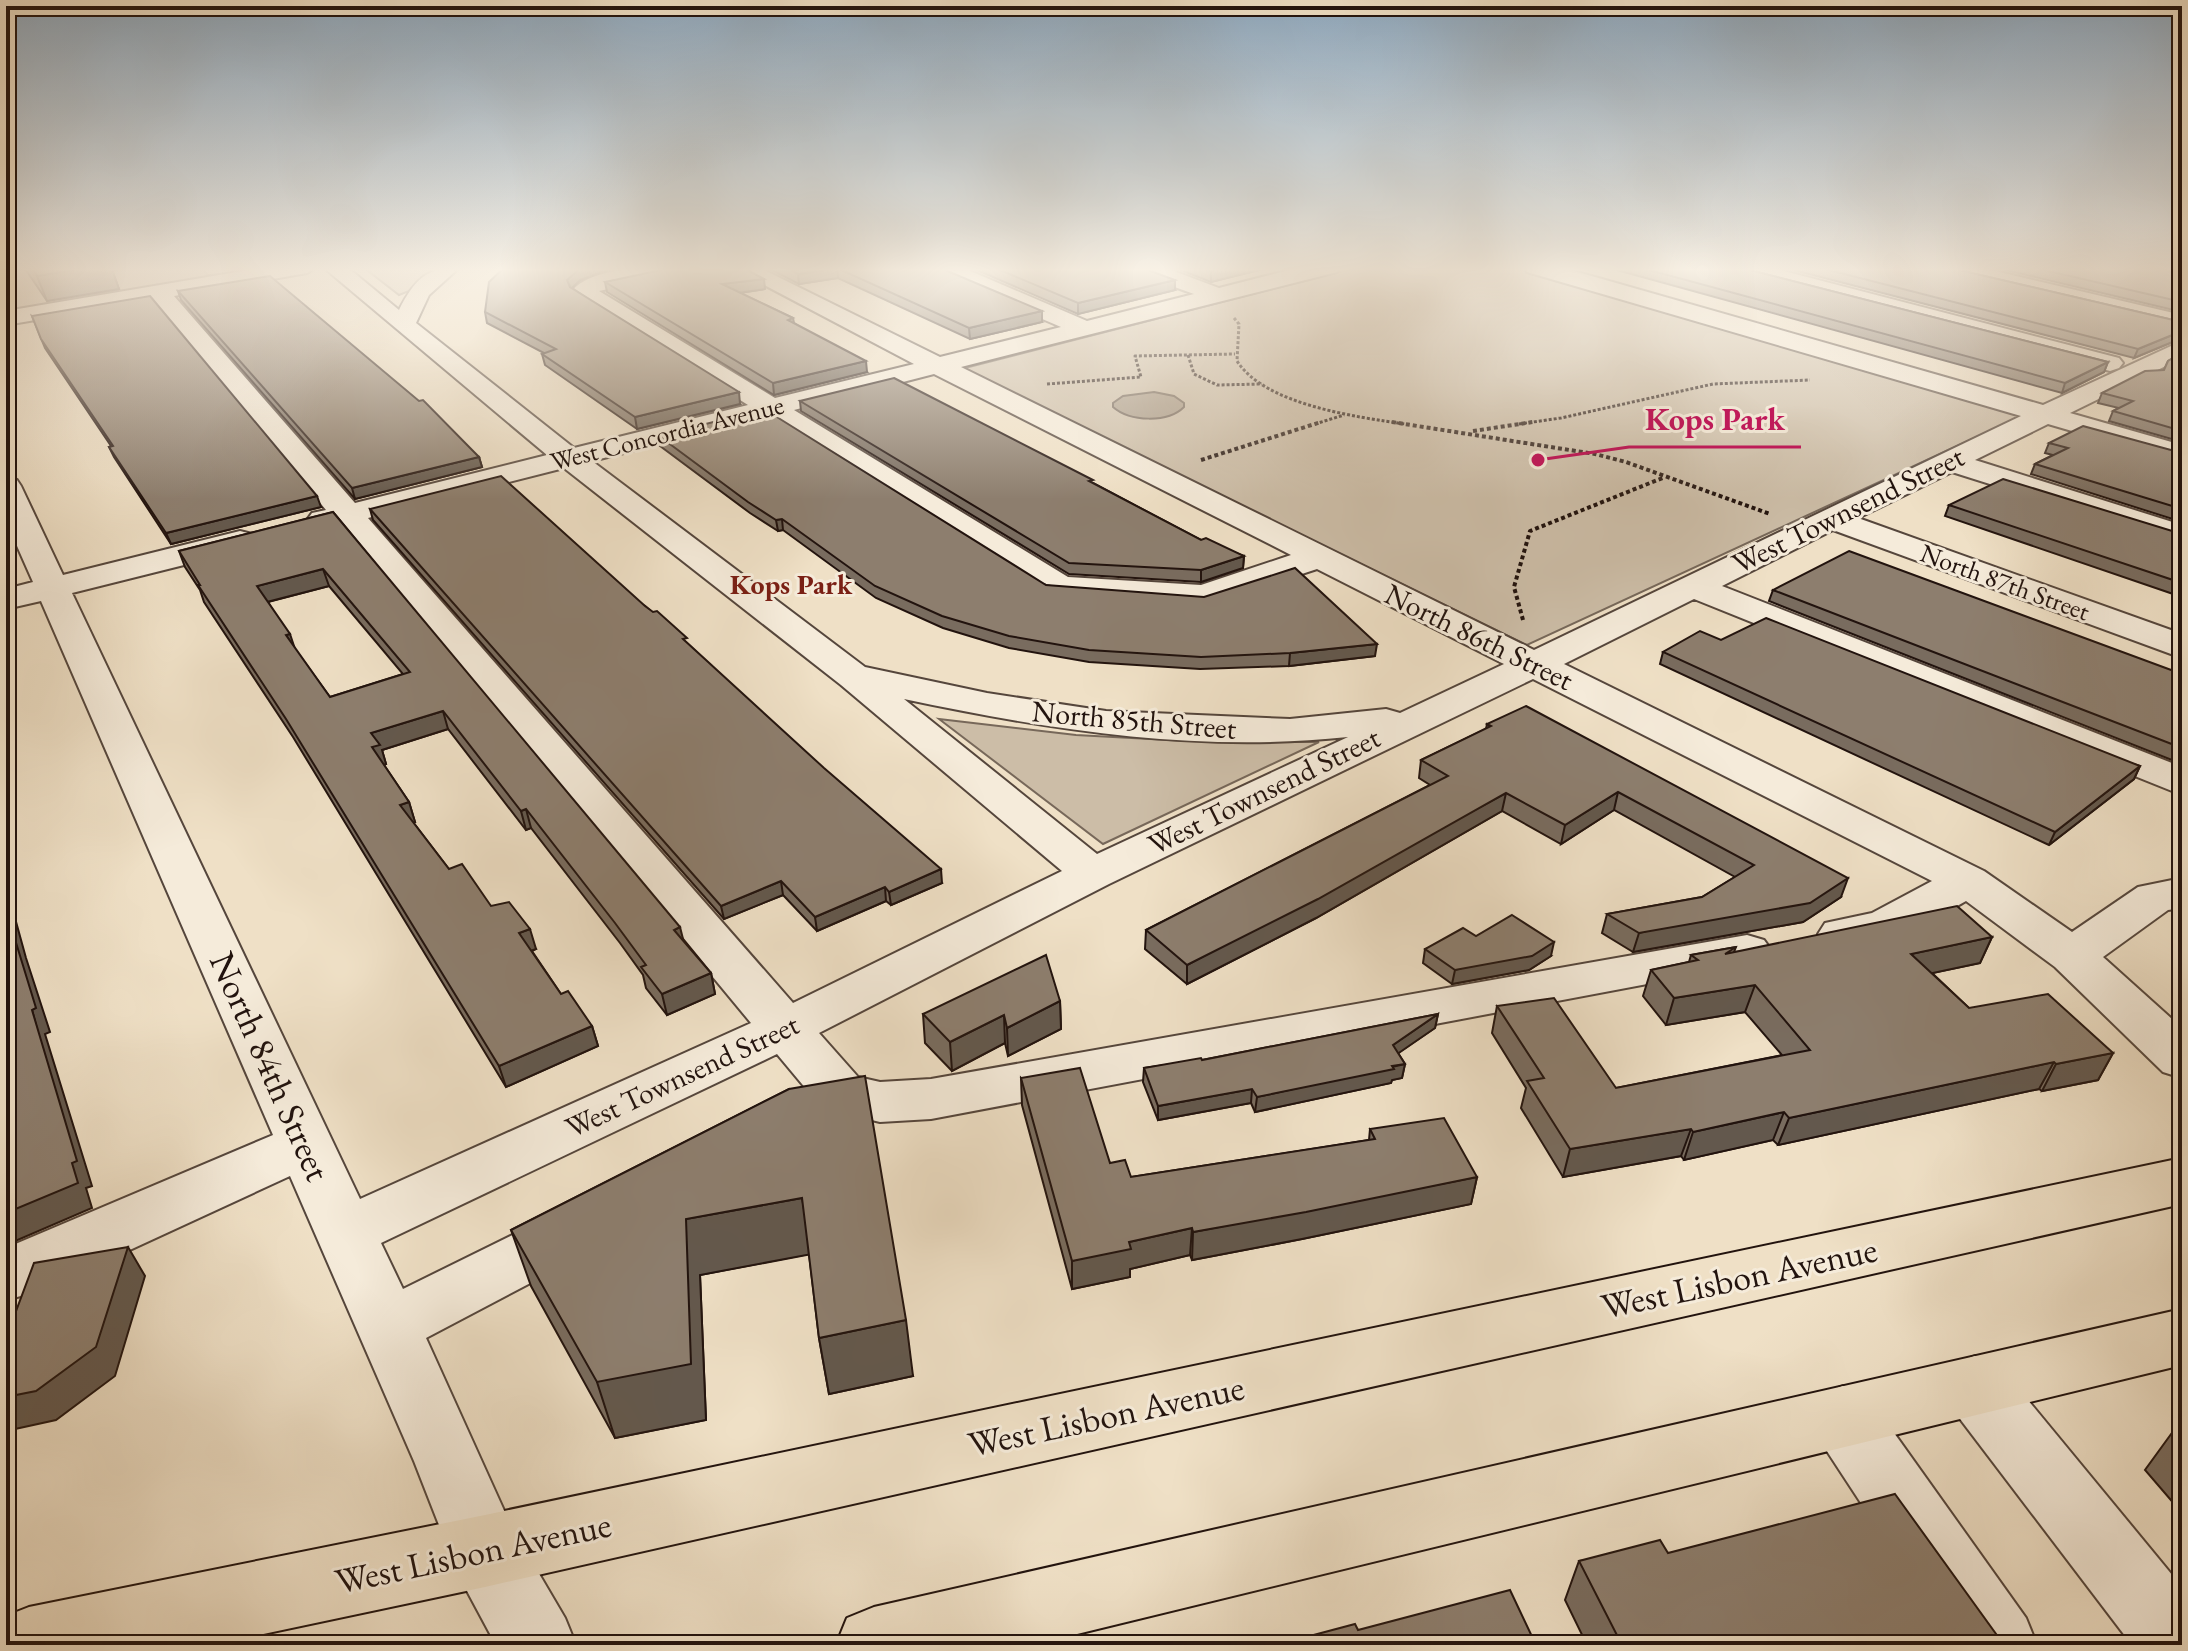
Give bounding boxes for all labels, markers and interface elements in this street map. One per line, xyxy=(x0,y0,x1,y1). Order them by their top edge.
street label: West Concordia Avenue xyxy=(547,388,787,478)
callout: Kops Park xyxy=(1629,391,1801,447)
text: Kops Park xyxy=(1645,398,1785,440)
street label: West Townsend Street xyxy=(1725,436,1971,583)
street label: North 87th Street xyxy=(1916,536,2094,628)
district label: Kops Park xyxy=(730,566,853,602)
street label: North 86th Street xyxy=(1379,574,1580,699)
street label: North 85th Street xyxy=(1030,691,1238,748)
street label: West Townsend Street xyxy=(1141,717,1387,864)
street label: North 84th Street xyxy=(199,944,342,1189)
street label: West Townsend Street xyxy=(559,1004,805,1147)
street label: West Lisbon Avenue xyxy=(1597,1225,1881,1330)
street label: West Lisbon Avenue xyxy=(964,1363,1248,1468)
street label: West Lisbon Avenue xyxy=(331,1500,615,1605)

